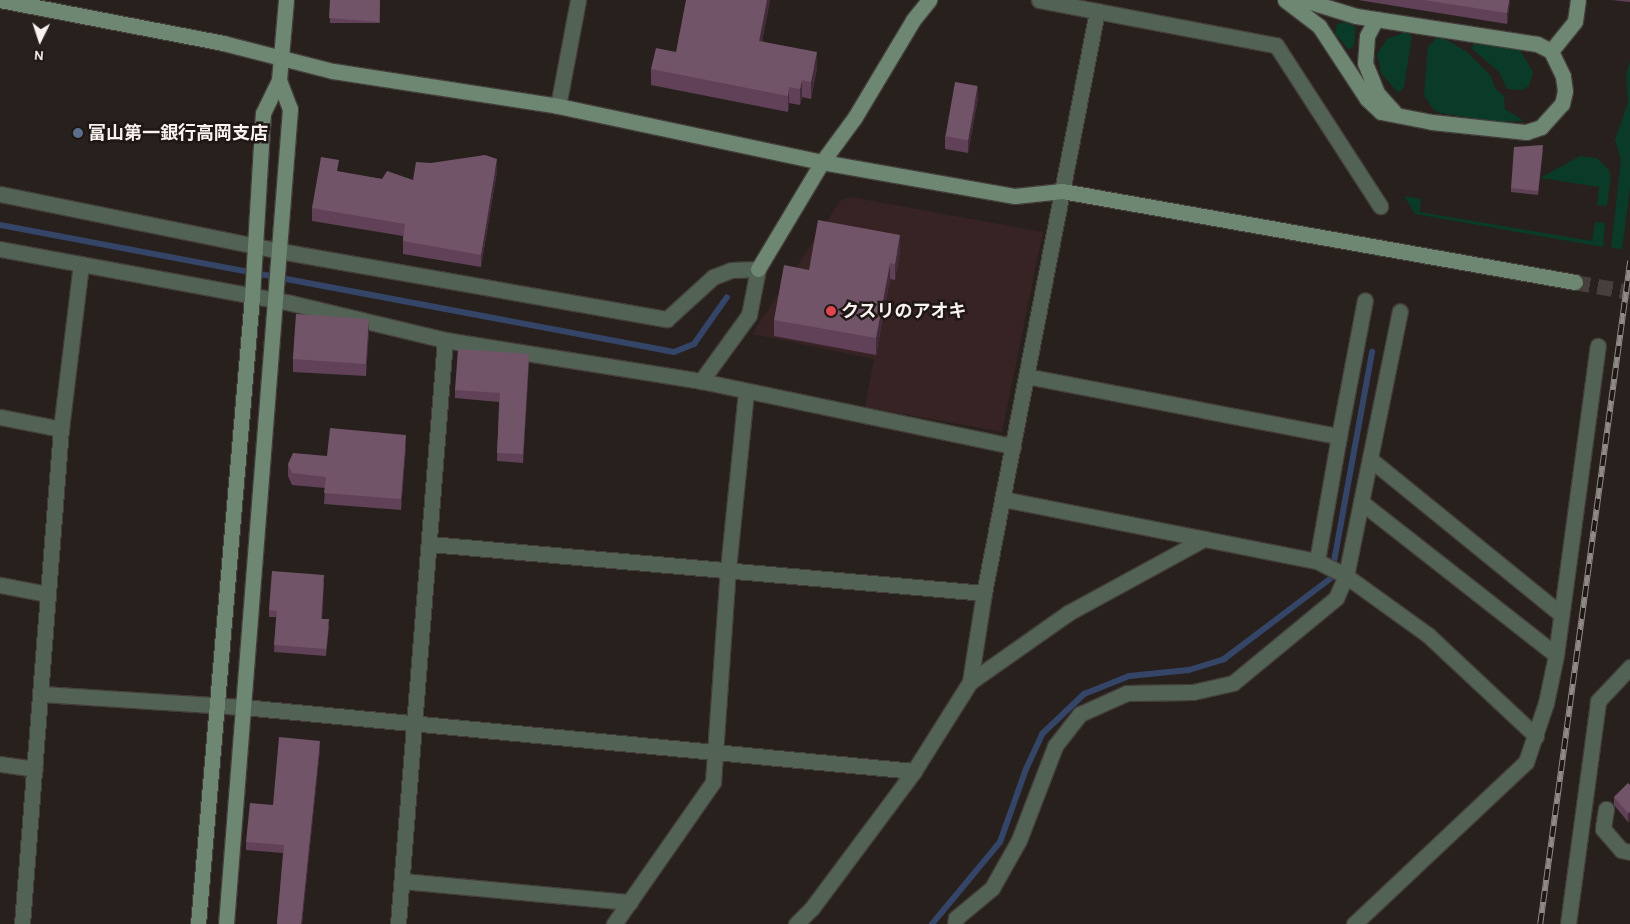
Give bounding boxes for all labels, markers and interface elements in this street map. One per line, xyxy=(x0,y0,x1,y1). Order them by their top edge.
north arrow xyxy=(15,15,65,65)
text: N xyxy=(33,47,45,64)
place label: 富山第一銀行高岡支店 xyxy=(88,122,268,144)
marker: 富山第一銀行高岡支店 xyxy=(72,127,84,139)
place label: クスリのアオキ xyxy=(841,300,967,322)
marker: クスリのアオキ xyxy=(825,305,837,317)

